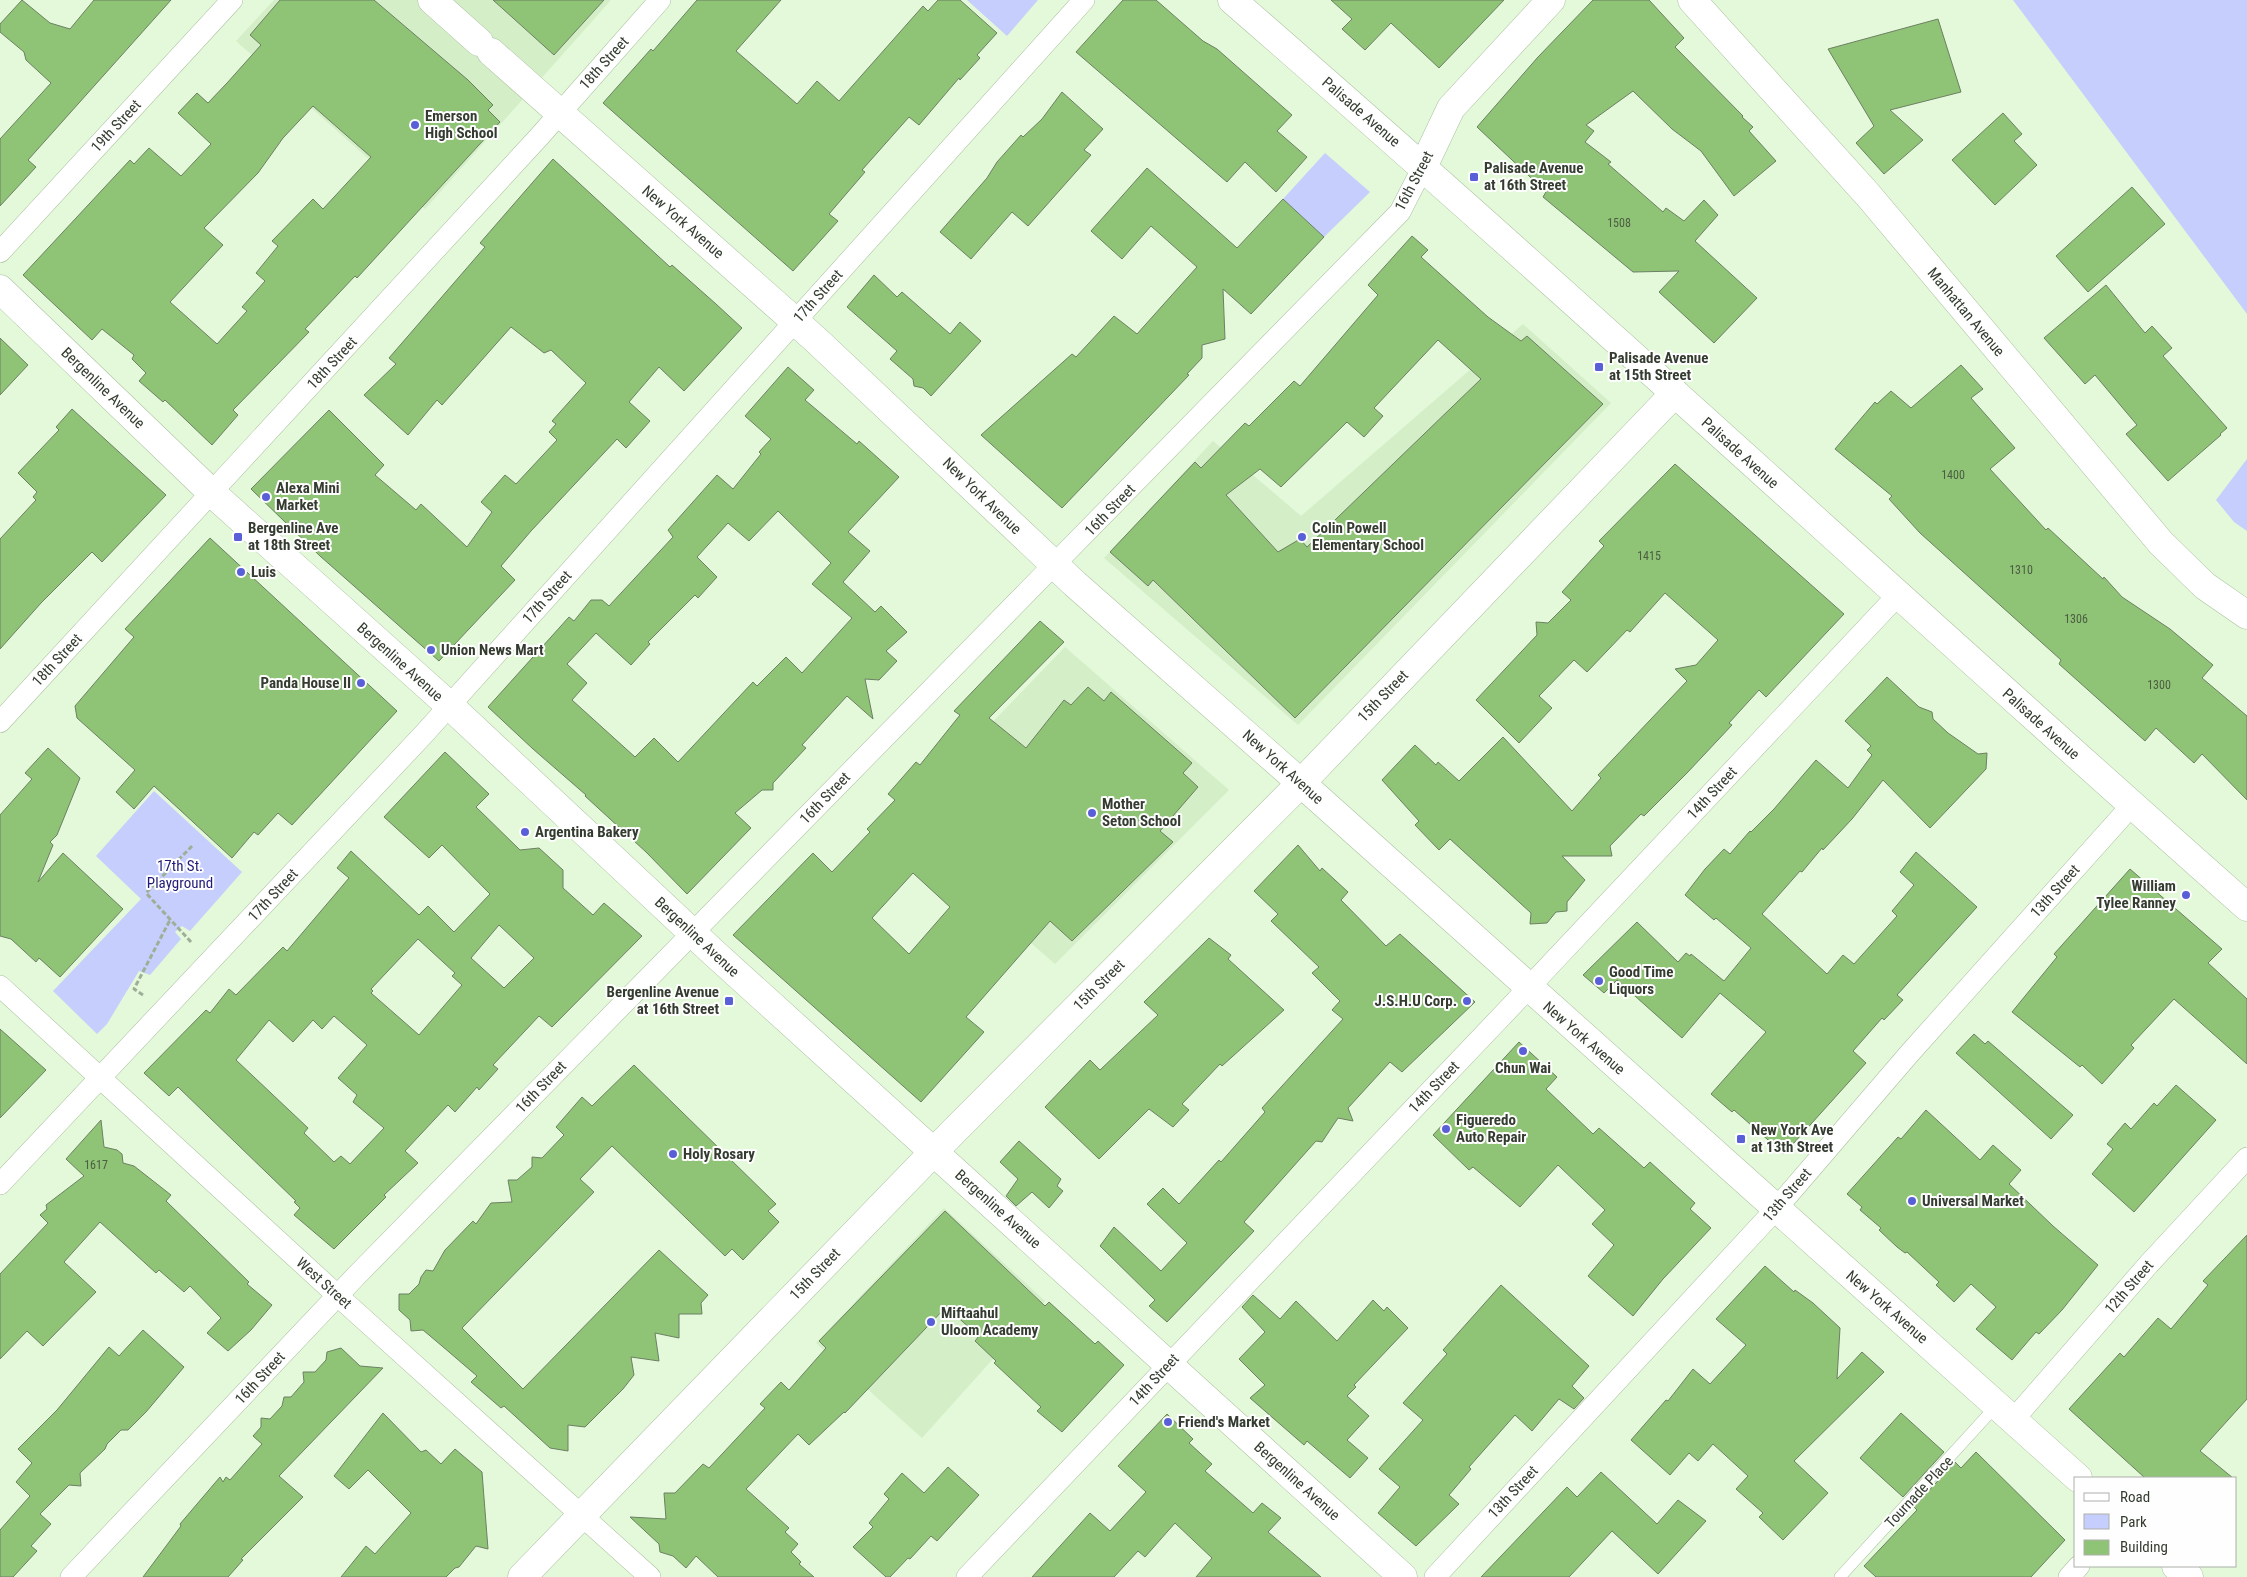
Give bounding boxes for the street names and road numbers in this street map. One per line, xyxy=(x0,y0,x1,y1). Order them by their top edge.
street label: 18th Street xyxy=(576,33,632,93)
street label: Palisade Avenue xyxy=(1318,73,1404,151)
street label: 19th Street xyxy=(87,96,145,156)
street label: 16th Street xyxy=(1391,148,1437,214)
street label: New York Avenue xyxy=(638,182,728,262)
street label: Manhattan Avenue xyxy=(1924,264,2008,360)
street label: 17th Street xyxy=(790,266,846,326)
street label: 18th Street xyxy=(303,333,361,393)
street label: Bergenline Avenue xyxy=(57,344,149,432)
street label: Palisade Avenue xyxy=(1698,414,1782,492)
street label: New York Avenue xyxy=(939,454,1025,538)
street label: 16th Street xyxy=(1081,480,1139,540)
street label: 17th Street xyxy=(519,567,575,627)
street label: Bergenline Avenue xyxy=(353,619,447,705)
street label: 18th Street xyxy=(28,630,86,690)
street label: 15th Street xyxy=(1354,666,1412,726)
street label: Palisade Avenue xyxy=(1999,685,2083,763)
street label: New York Avenue xyxy=(1239,726,1327,808)
street label: 14th Street xyxy=(1683,763,1741,823)
street label: 16th Street xyxy=(796,768,854,828)
street label: 13th Street xyxy=(2027,861,2083,921)
street label: 17th Street xyxy=(244,865,302,925)
street label: Bergenline Avenue xyxy=(651,893,743,981)
street label: 15th Street xyxy=(1070,956,1128,1014)
street label: New York Avenue xyxy=(1539,998,1629,1078)
street label: 16th Street xyxy=(512,1057,570,1117)
street label: 14th Street xyxy=(1405,1057,1463,1117)
street label: 13th Street xyxy=(1759,1165,1815,1225)
street label: Bergenline Avenue xyxy=(951,1166,1045,1252)
street label: 15th Street xyxy=(786,1244,844,1304)
street label: West Street xyxy=(293,1254,355,1312)
street label: 12th Street xyxy=(2101,1257,2157,1317)
street label: New York Avenue xyxy=(1842,1267,1932,1347)
street label: 16th Street xyxy=(231,1348,289,1408)
street label: 14th Street xyxy=(1125,1350,1183,1410)
street label: Bergenline Avenue xyxy=(1250,1438,1344,1524)
street label: Tournade Place xyxy=(1881,1452,1957,1532)
street label: 13th Street xyxy=(1484,1462,1542,1522)

